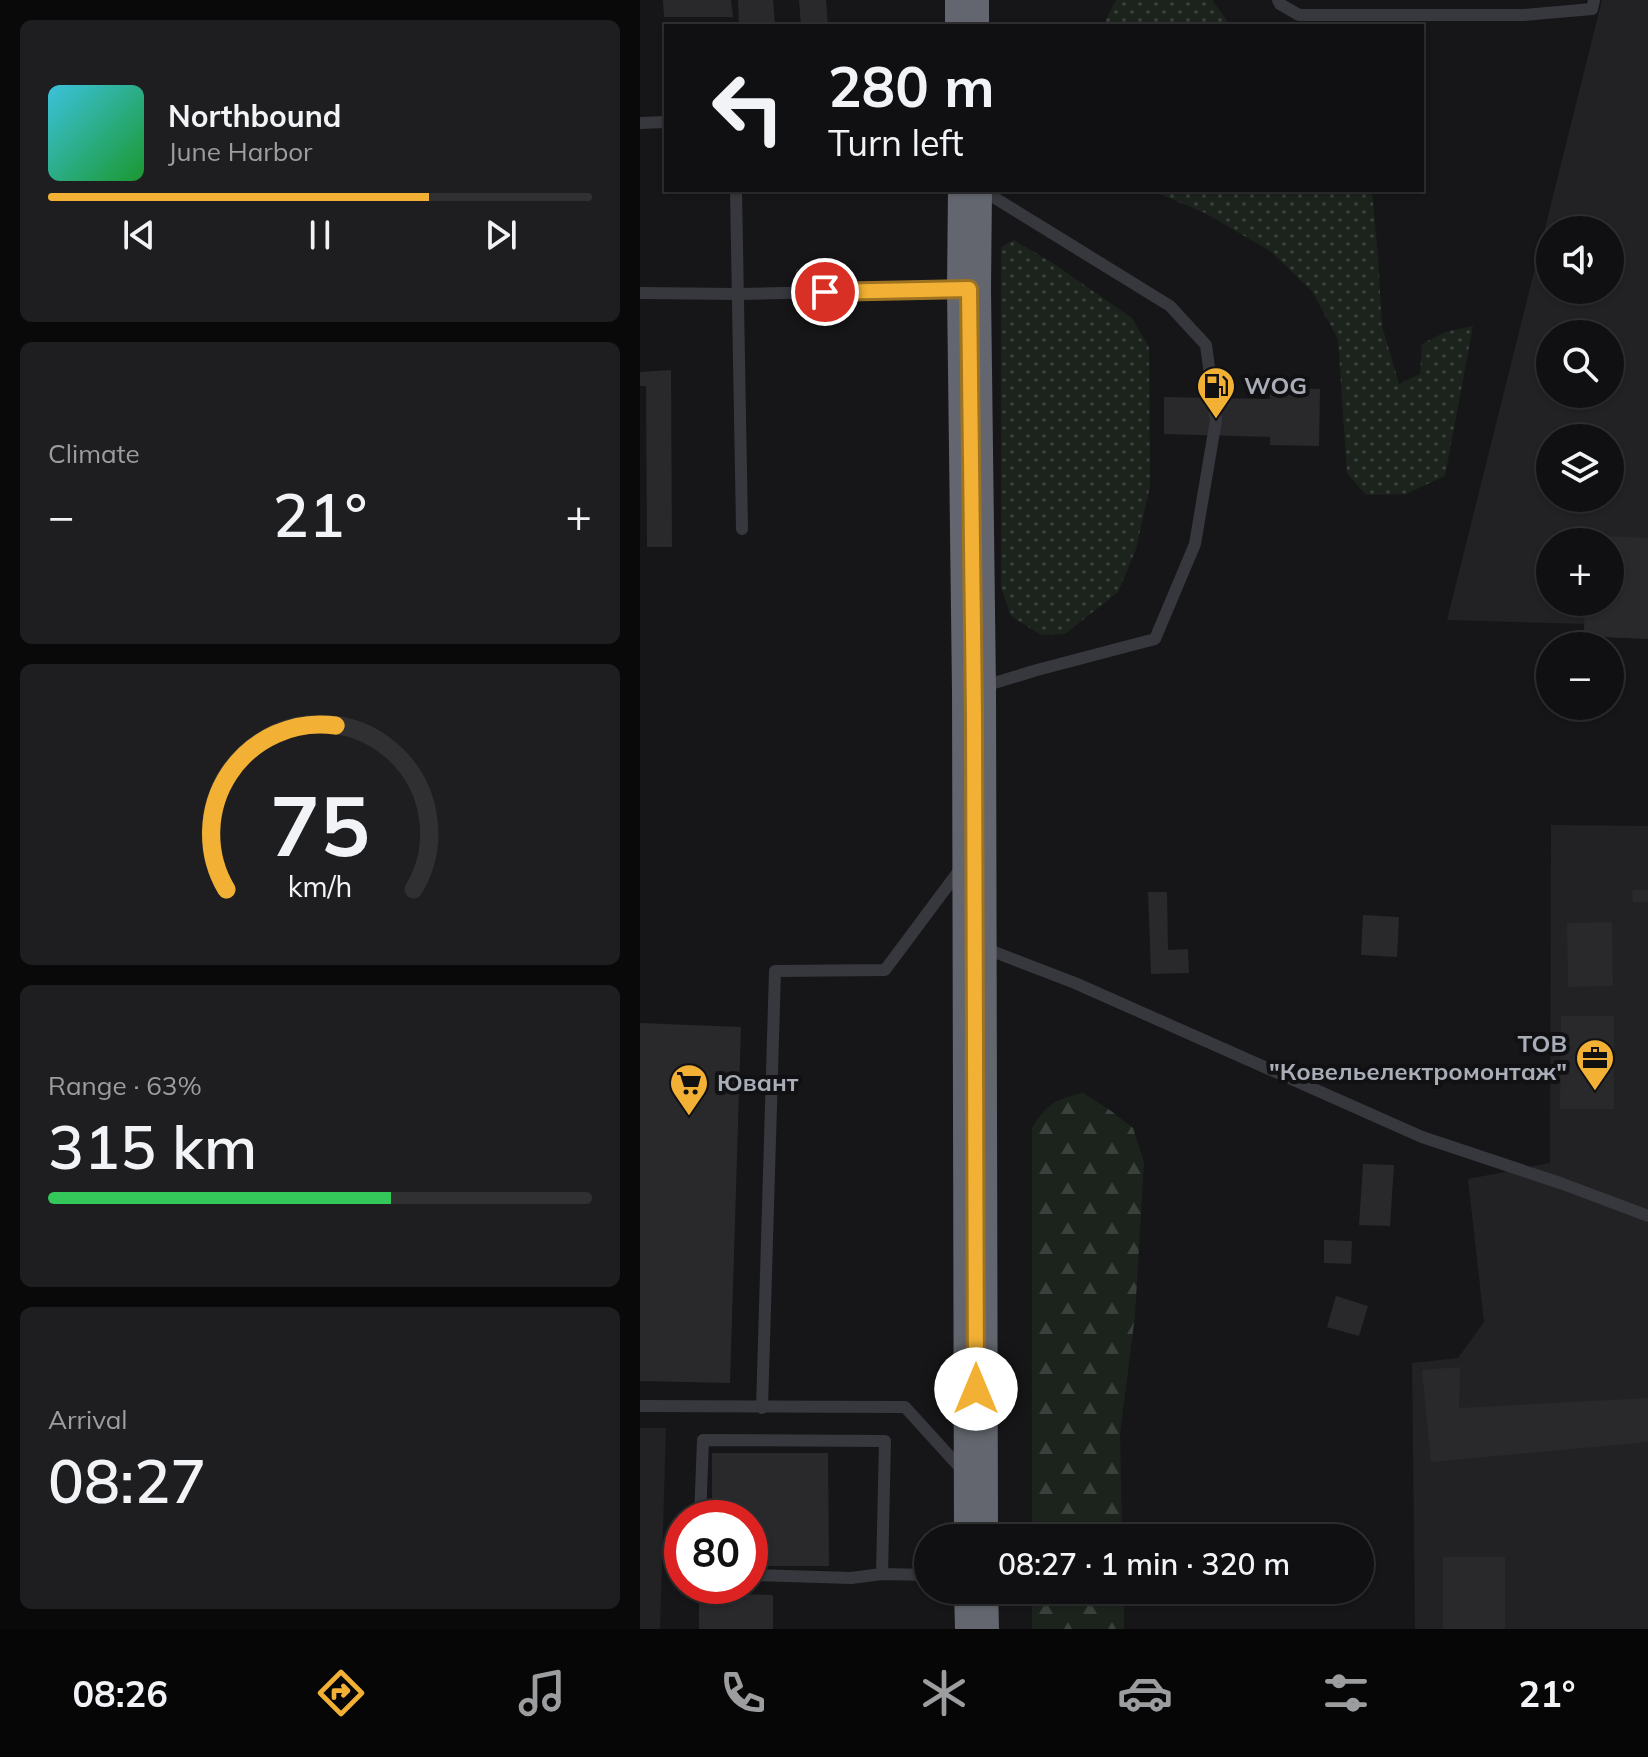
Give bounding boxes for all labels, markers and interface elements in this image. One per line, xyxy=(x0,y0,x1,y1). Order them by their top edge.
text: 280 m xyxy=(828,51,995,121)
icon: left xyxy=(696,56,800,160)
text: Northbound xyxy=(168,97,341,135)
text: Turn left xyxy=(828,120,964,165)
text: June Harbor xyxy=(168,135,313,168)
icon: previous xyxy=(117,213,161,257)
icon: pause xyxy=(298,213,342,257)
icon: next xyxy=(479,213,523,257)
map controls xyxy=(1536,216,1624,720)
button: sound xyxy=(1536,216,1624,304)
pin xyxy=(791,258,859,326)
icon: arrive xyxy=(803,270,847,314)
button: search xyxy=(1536,320,1624,408)
fuel station icon: WOG xyxy=(1195,365,1237,420)
place label: WOG xyxy=(1244,370,1307,400)
button: layers xyxy=(1536,424,1624,512)
text: Climate xyxy=(48,437,140,470)
text: 21° xyxy=(273,477,367,552)
text: − xyxy=(48,488,74,543)
text: + xyxy=(566,488,592,543)
button: + xyxy=(1536,528,1624,616)
button: − xyxy=(1536,632,1624,720)
text: 75 xyxy=(270,772,370,877)
text: km/h xyxy=(288,869,352,905)
place label: ТОВ "Ковельелектромонтаж" xyxy=(1269,1028,1567,1086)
office icon: ТОВ "Ковельелектромонтаж" xyxy=(1574,1037,1616,1092)
supermarket icon: Ювант xyxy=(668,1062,710,1117)
place label: Ювант xyxy=(717,1067,799,1097)
text: Range · 63% xyxy=(48,1069,202,1102)
text: 315 km xyxy=(48,1109,257,1184)
position arrow xyxy=(934,1347,1018,1431)
text: Arrival xyxy=(48,1403,128,1436)
text: 08:27 xyxy=(48,1443,206,1518)
speed limit sign: 80 xyxy=(664,1500,768,1604)
text: 08:27 · 1 min · 320 m xyxy=(998,1545,1290,1583)
icon: directions xyxy=(313,1665,369,1721)
icon: music xyxy=(514,1665,570,1721)
icon: phone xyxy=(715,1665,771,1721)
icon: climate xyxy=(916,1665,972,1721)
icon: car xyxy=(1117,1665,1173,1721)
icon: filters xyxy=(1318,1665,1374,1721)
text: 08:26 xyxy=(72,1671,168,1716)
text: 21° xyxy=(1519,1671,1575,1716)

